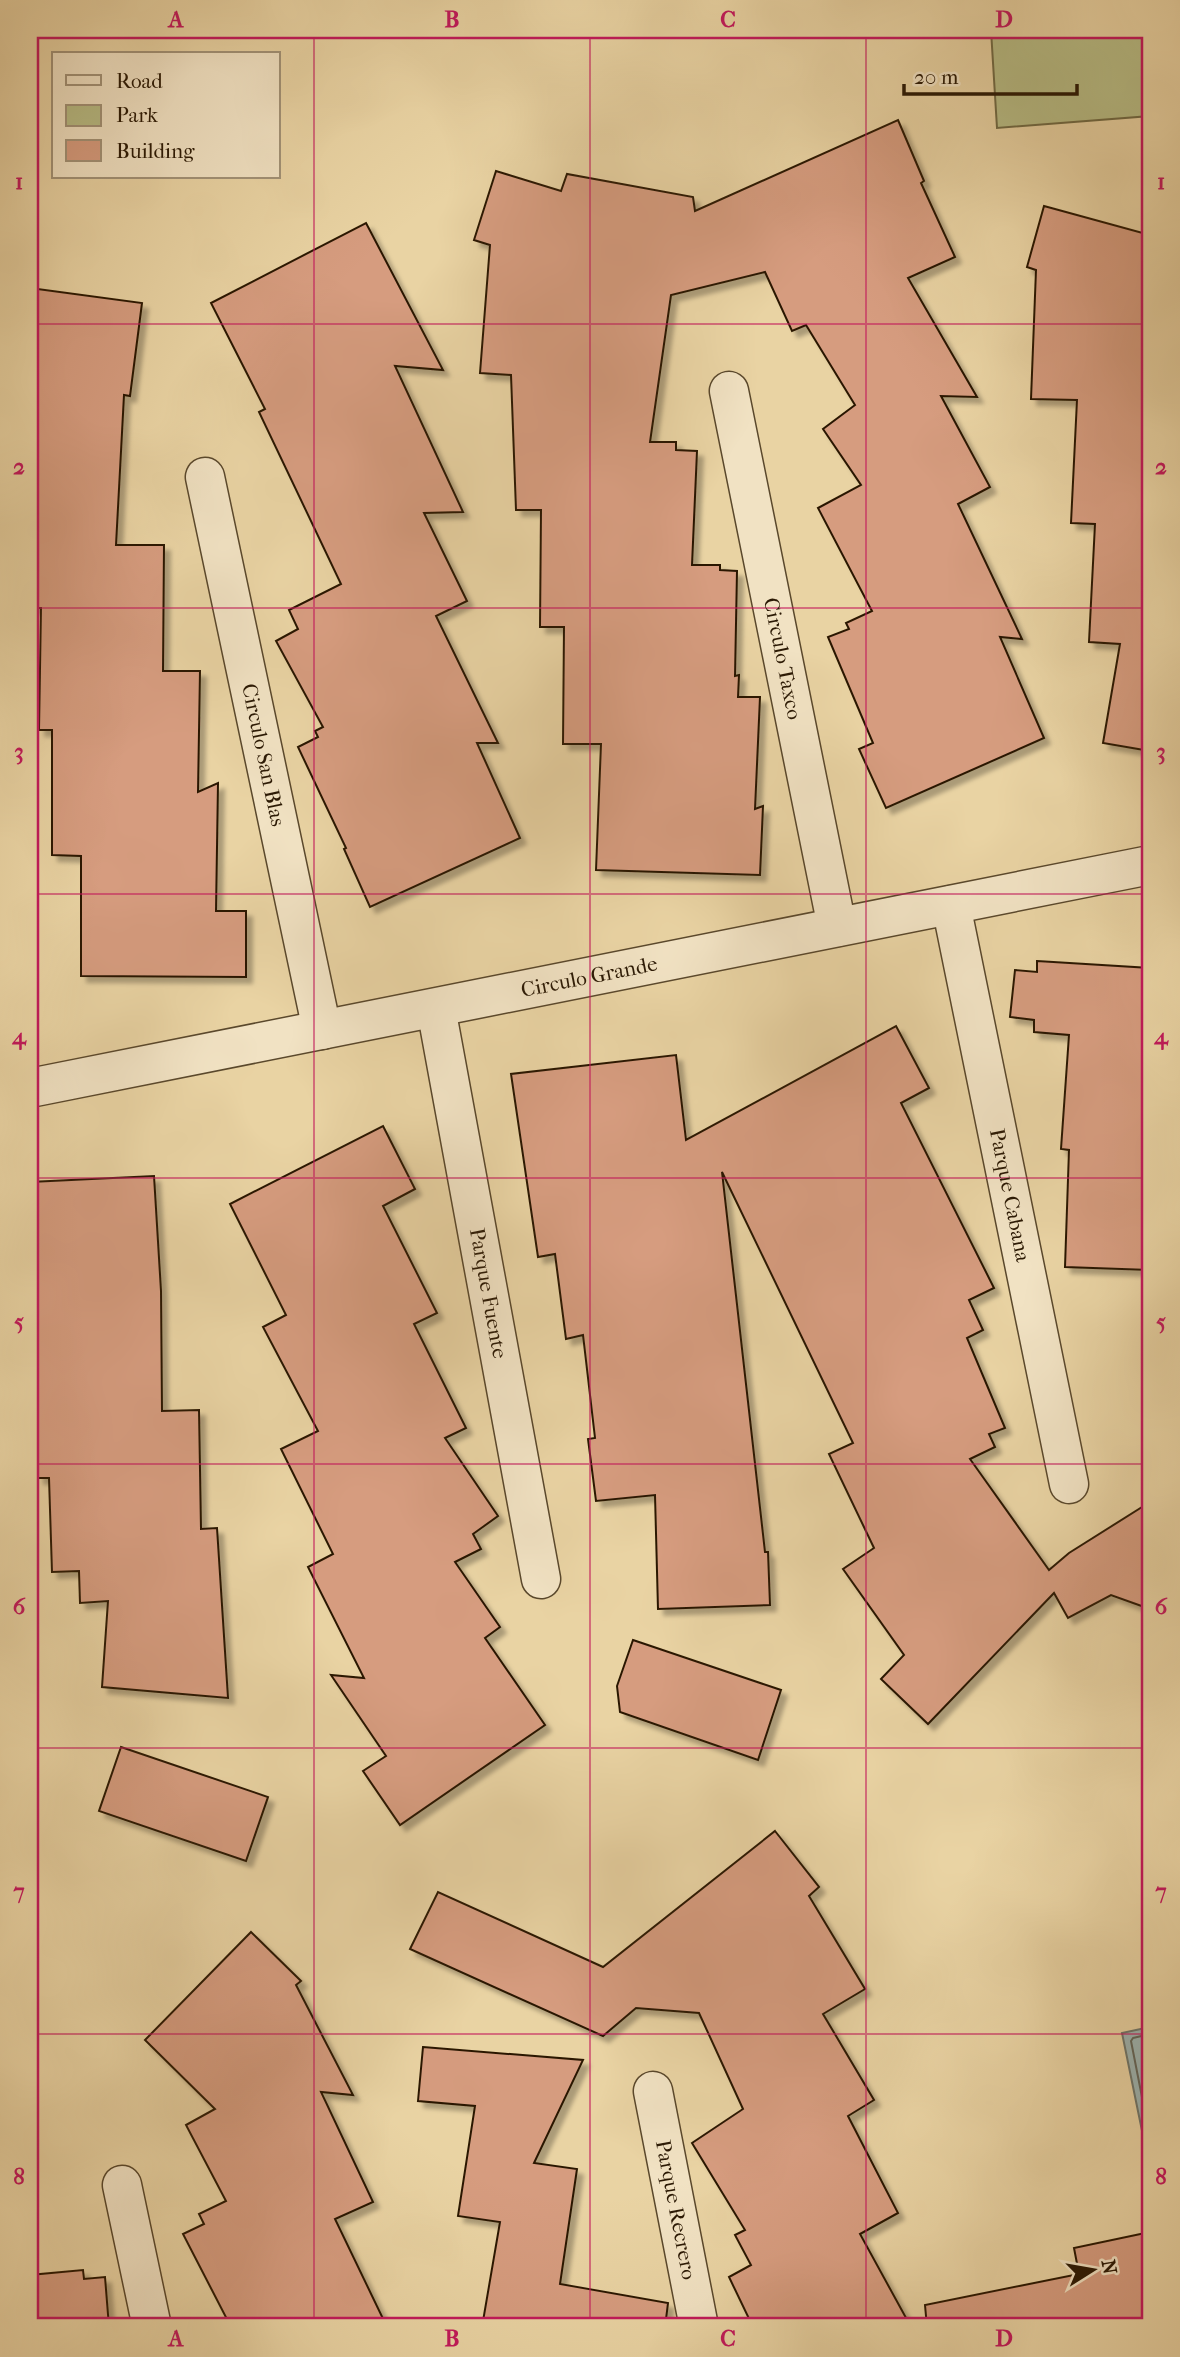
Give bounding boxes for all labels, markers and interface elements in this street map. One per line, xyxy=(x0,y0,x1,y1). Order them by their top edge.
text: A xyxy=(167,6,185,33)
text: B xyxy=(445,6,460,33)
text: C xyxy=(720,6,736,33)
text: D xyxy=(995,6,1013,33)
legend xyxy=(52,52,280,178)
scale bar xyxy=(904,52,1077,96)
text: 20 m xyxy=(914,65,959,89)
text: Road xyxy=(116,69,163,93)
text: Park xyxy=(116,103,158,127)
text: Building xyxy=(116,139,195,163)
text: 1 xyxy=(15,168,23,195)
text: 1 xyxy=(1157,168,1165,195)
text: 2 xyxy=(13,453,25,480)
text: 2 xyxy=(1155,453,1167,480)
street label: Circulo Taxco xyxy=(759,596,807,722)
street label: Circulo San Blas xyxy=(237,681,291,829)
text: 3 xyxy=(14,738,24,765)
text: 3 xyxy=(1156,738,1166,765)
street label: Circulo Grande xyxy=(519,951,659,1002)
text: 4 xyxy=(11,1023,27,1050)
text: 4 xyxy=(1153,1023,1169,1050)
street label: Parque Cabana xyxy=(985,1126,1035,1264)
street label: Parque Fuente xyxy=(465,1226,512,1360)
text: 5 xyxy=(14,1308,24,1335)
text: 5 xyxy=(1156,1308,1166,1335)
text: 6 xyxy=(13,1593,26,1620)
text: 6 xyxy=(1155,1593,1168,1620)
text: 7 xyxy=(12,1878,25,1905)
text: 7 xyxy=(1154,1878,1167,1905)
street label: Parque Recrero xyxy=(651,2138,702,2282)
text: 8 xyxy=(13,2163,25,2190)
text: 8 xyxy=(1155,2163,1167,2190)
north arrow xyxy=(1058,2234,1128,2304)
text: N xyxy=(1097,2258,1121,2277)
text: A xyxy=(167,2325,185,2352)
text: B xyxy=(445,2325,460,2352)
text: C xyxy=(720,2325,736,2352)
text: D xyxy=(995,2325,1013,2352)

